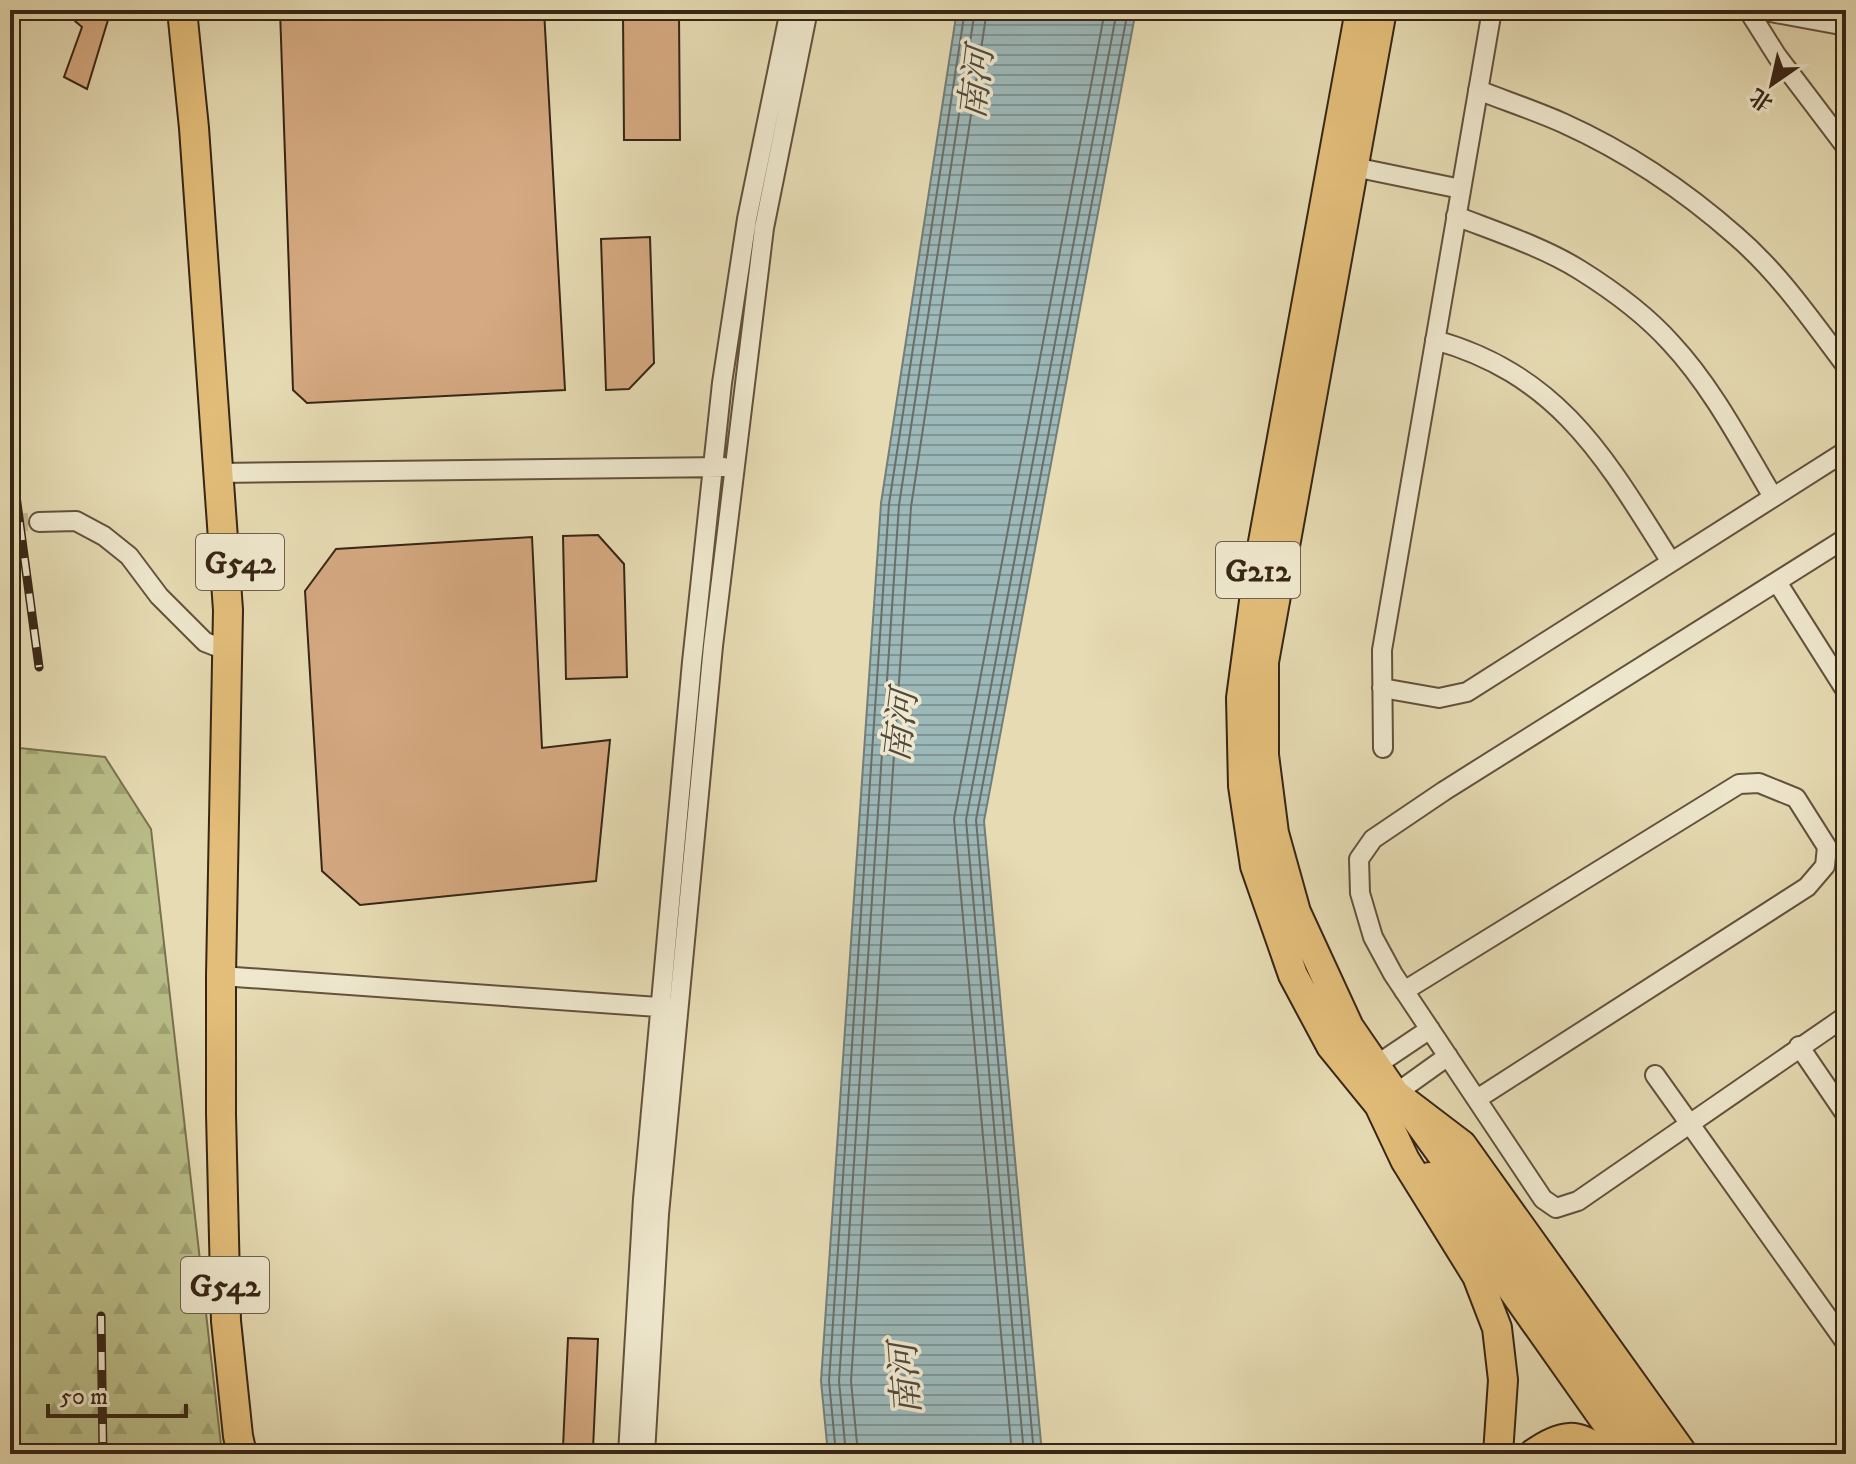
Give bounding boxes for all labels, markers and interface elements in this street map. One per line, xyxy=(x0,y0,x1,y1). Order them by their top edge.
water label: 南河 xyxy=(951,39,1005,122)
north arrow xyxy=(1732,44,1812,124)
text: 北 xyxy=(1745,82,1778,117)
road number: G542 xyxy=(196,534,284,590)
road number: G212 xyxy=(1216,542,1300,598)
water label: 南河 xyxy=(875,682,929,765)
road number: G542 xyxy=(181,1257,269,1313)
water label: 南河 xyxy=(881,1335,931,1416)
scale bar xyxy=(48,1368,186,1418)
text: 50 m xyxy=(60,1382,108,1412)

